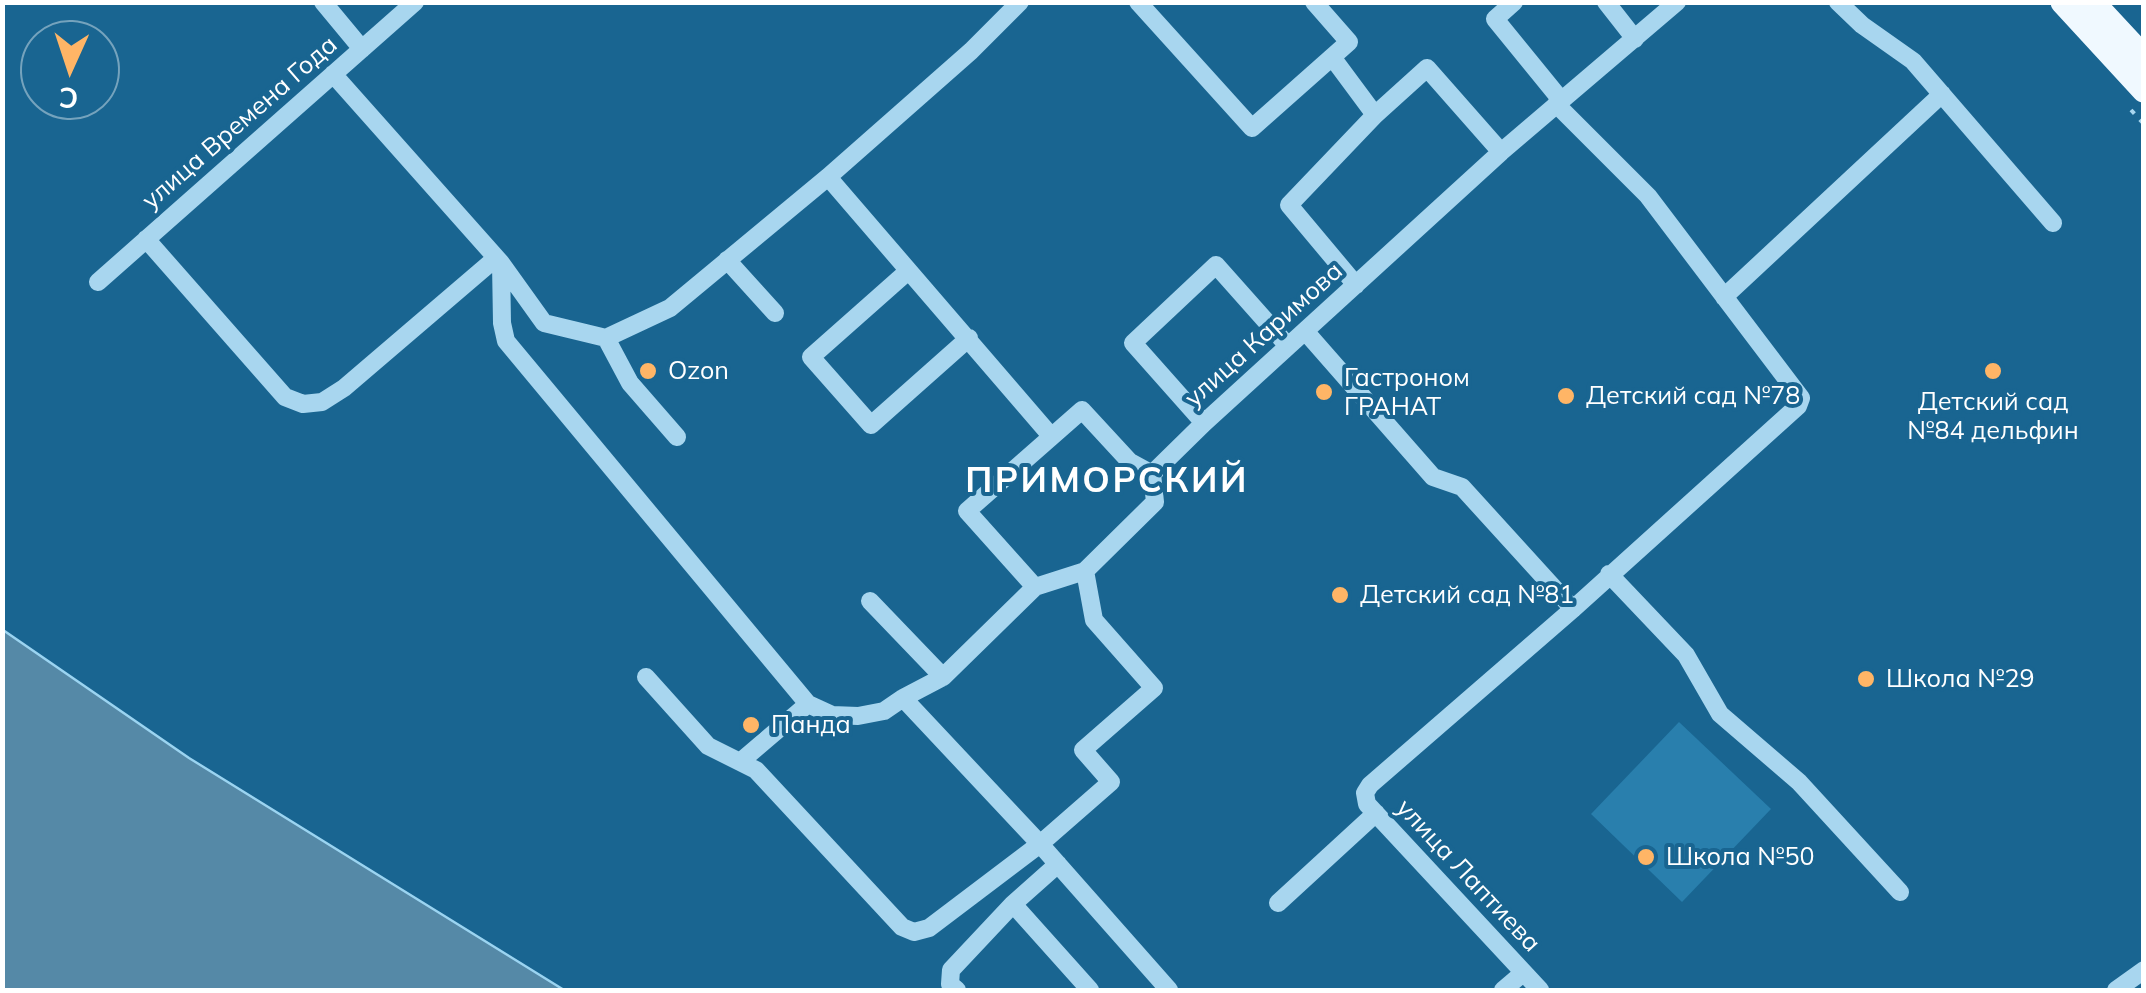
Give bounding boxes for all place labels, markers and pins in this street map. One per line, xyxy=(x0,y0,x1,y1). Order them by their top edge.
place label: Ozon xyxy=(668,356,729,386)
marker: Ozon xyxy=(637,360,659,382)
marker: Детский сад №84 дельфин xyxy=(1982,360,2004,382)
place label: Гастроном ГРАНАТ xyxy=(1344,363,1470,422)
marker: Гастроном ГРАНАТ xyxy=(1313,381,1335,403)
place label: Детский сад №78 xyxy=(1586,381,1800,411)
marker: Детский сад №78 xyxy=(1555,385,1577,407)
place label: Детский сад №84 дельфин xyxy=(1907,387,2079,446)
place label: Детский сад №81 xyxy=(1360,580,1574,610)
marker: Детский сад №81 xyxy=(1329,584,1351,606)
place label: Школа №29 xyxy=(1886,664,2034,694)
marker: Школа №29 xyxy=(1855,668,1877,690)
place label: Панда xyxy=(771,710,851,740)
marker: Панда xyxy=(740,714,762,736)
place label: Школа №50 xyxy=(1666,842,1814,872)
marker: Школа №50 xyxy=(1635,846,1657,868)

